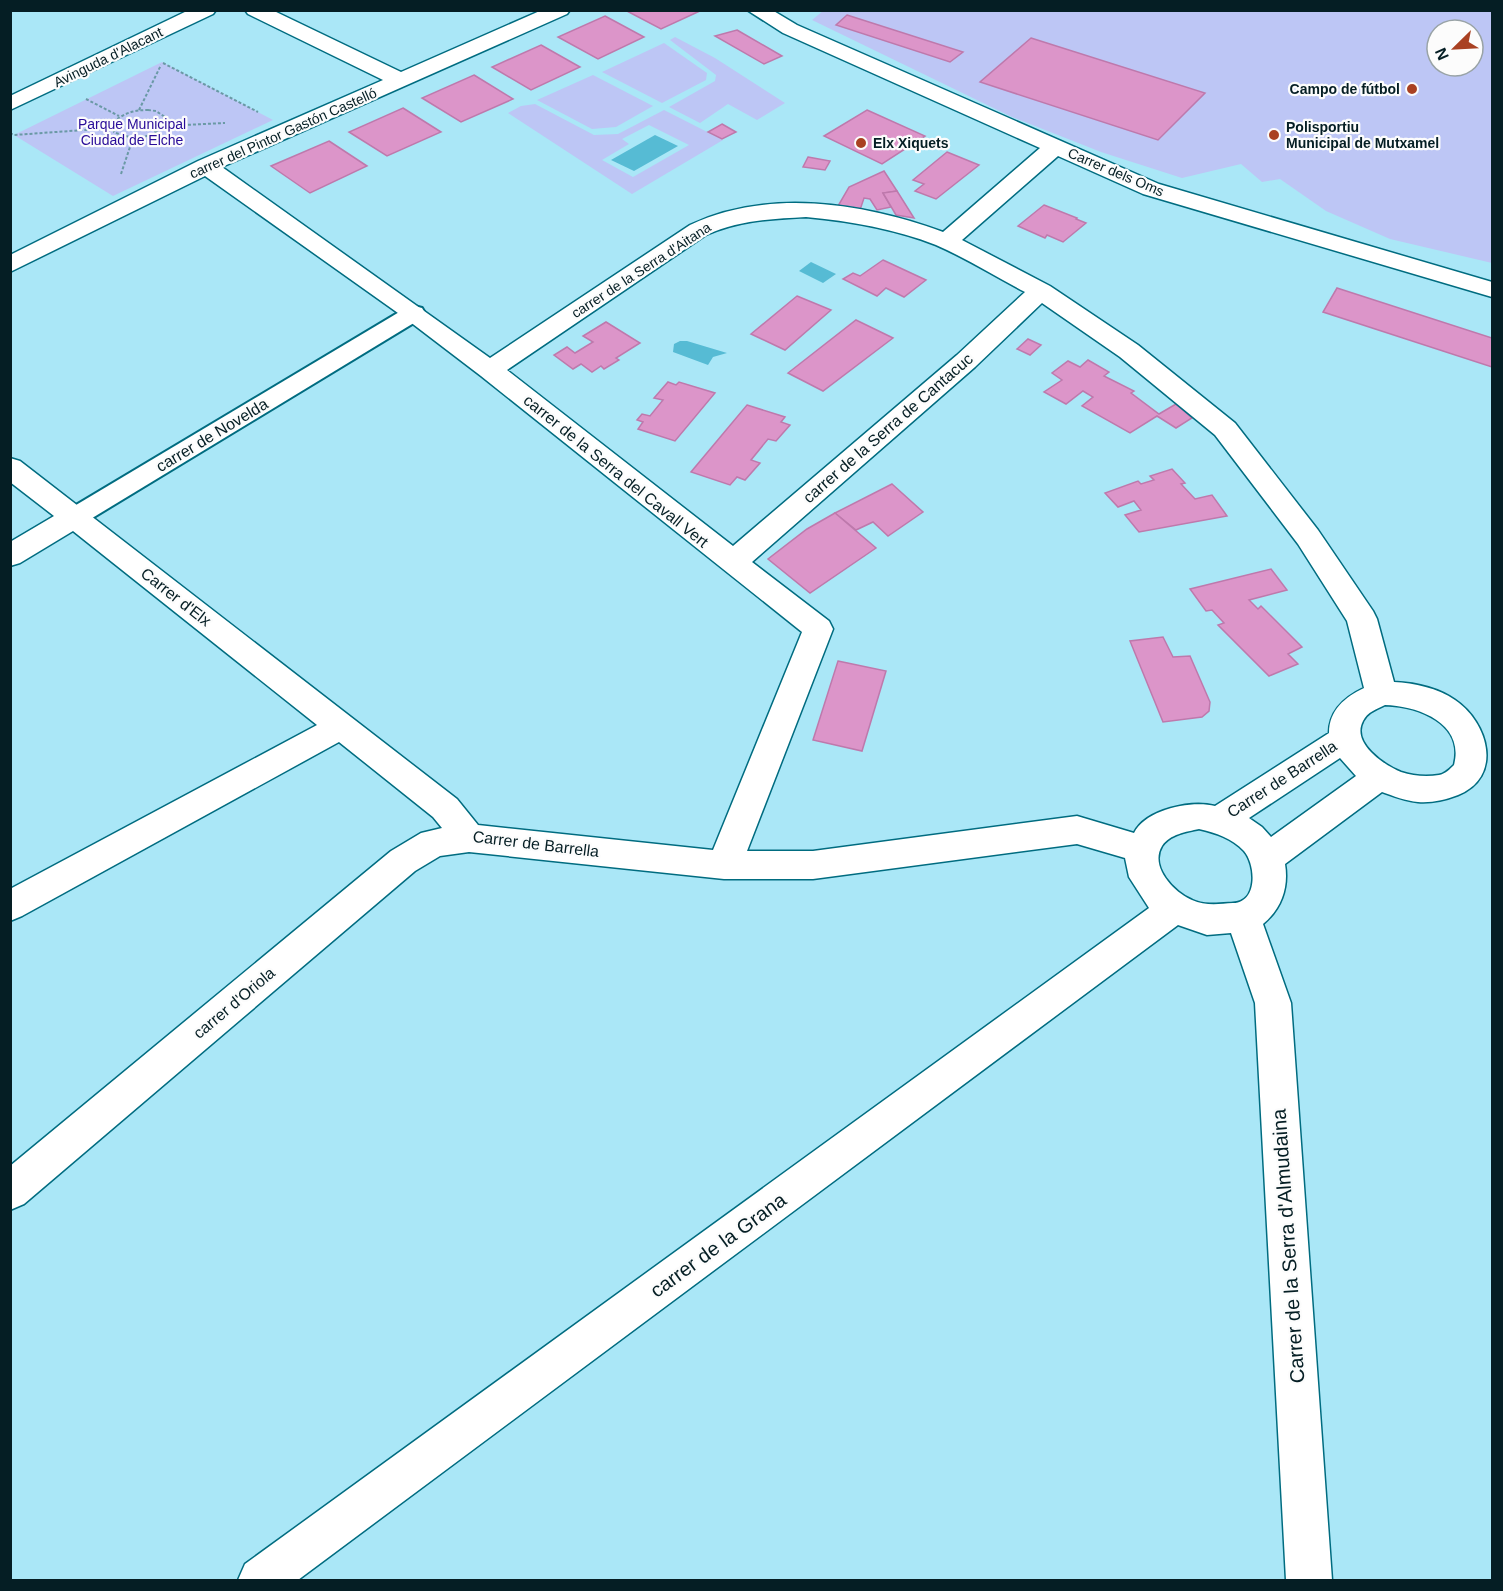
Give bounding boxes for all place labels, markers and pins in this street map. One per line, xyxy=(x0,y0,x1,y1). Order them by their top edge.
place label: Campo de fútbol xyxy=(1290,81,1400,97)
marker: Campo de fútbol xyxy=(1405,82,1419,96)
place label: Polisportiu Municipal de Mutxamel xyxy=(1286,119,1439,151)
marker: Polisportiu Municipal de Mutxamel xyxy=(1267,128,1281,142)
place label: Elx Xiquets xyxy=(873,135,949,151)
marker: Elx Xiquets xyxy=(854,136,868,150)

